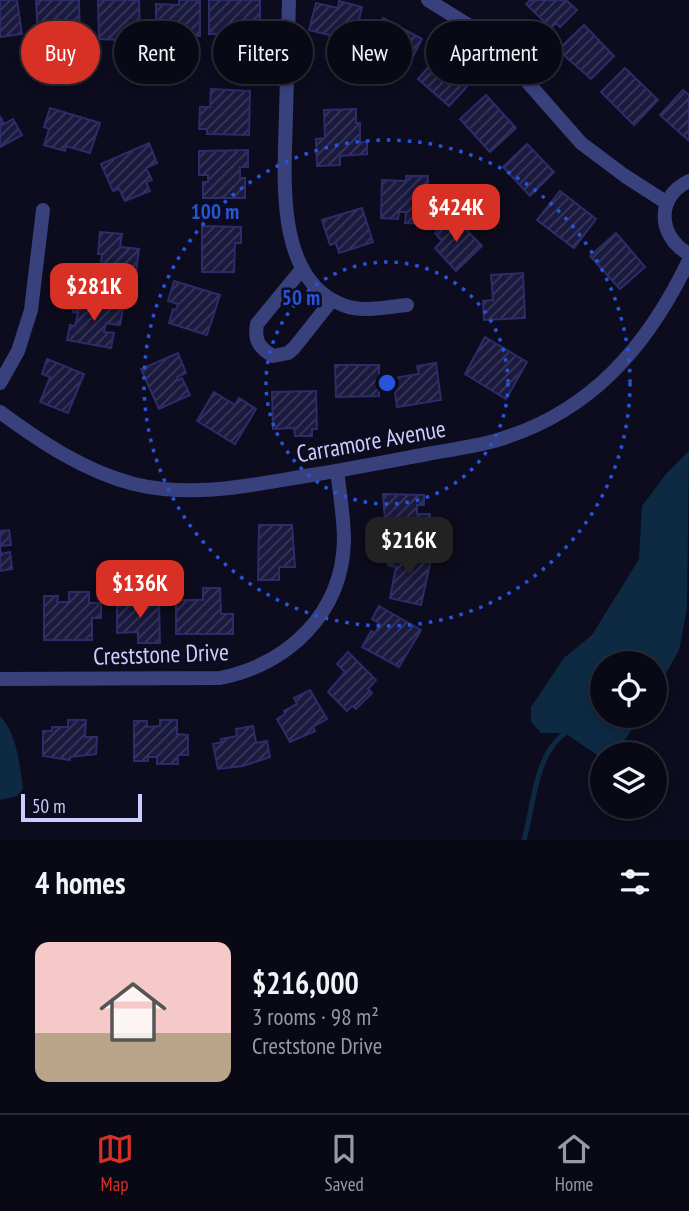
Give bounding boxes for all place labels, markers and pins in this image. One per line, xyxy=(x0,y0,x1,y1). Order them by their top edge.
pin: $424K xyxy=(407,184,505,244)
pin: $281K xyxy=(45,264,143,323)
centre of rings xyxy=(375,371,399,395)
pin: $216K xyxy=(360,518,458,577)
pin: $136K xyxy=(91,560,189,620)

